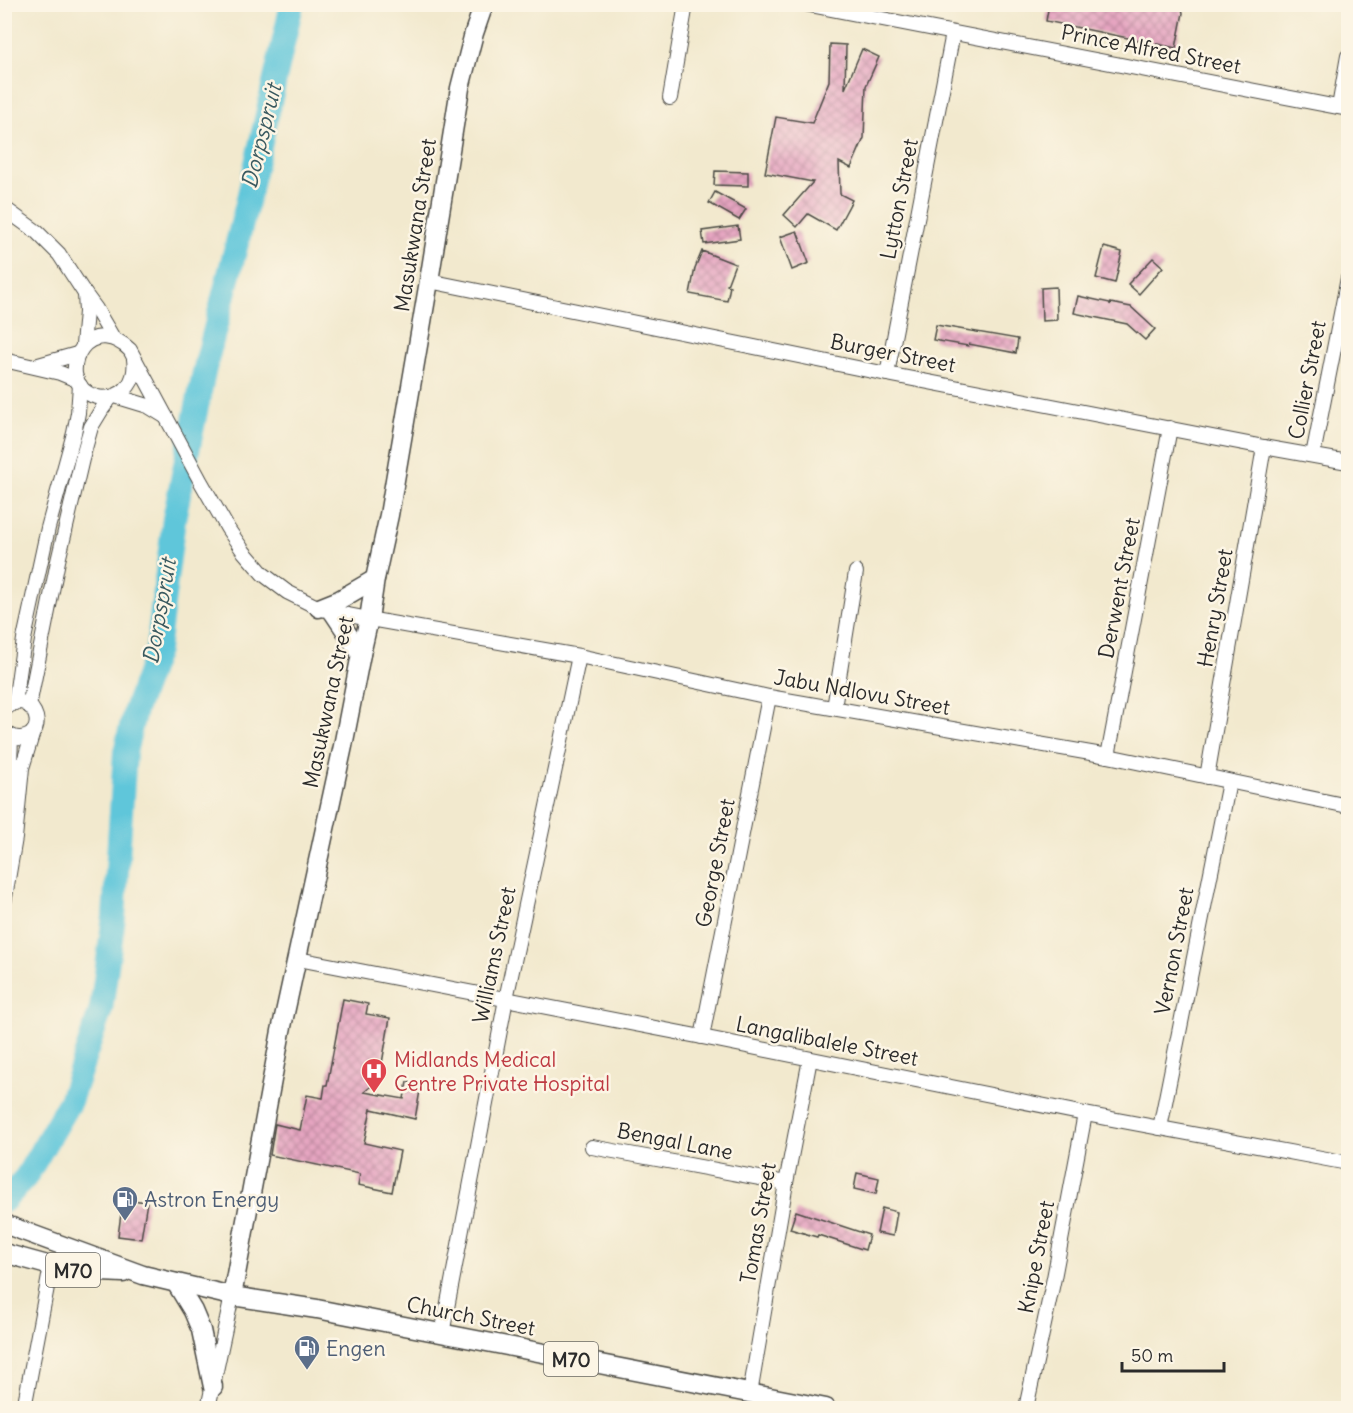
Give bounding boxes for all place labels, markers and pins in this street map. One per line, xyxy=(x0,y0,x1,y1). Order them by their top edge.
place label: Midlands Medical Centre Private Hospital xyxy=(394,1046,610,1097)
hospital icon: Midlands Medical Centre Private Hospital xyxy=(359,1056,389,1094)
fuel station icon: Astron Energy xyxy=(110,1184,140,1222)
place label: Astron Energy xyxy=(144,1186,279,1213)
fuel station icon: Engen xyxy=(292,1333,322,1371)
place label: Engen xyxy=(326,1335,386,1362)

